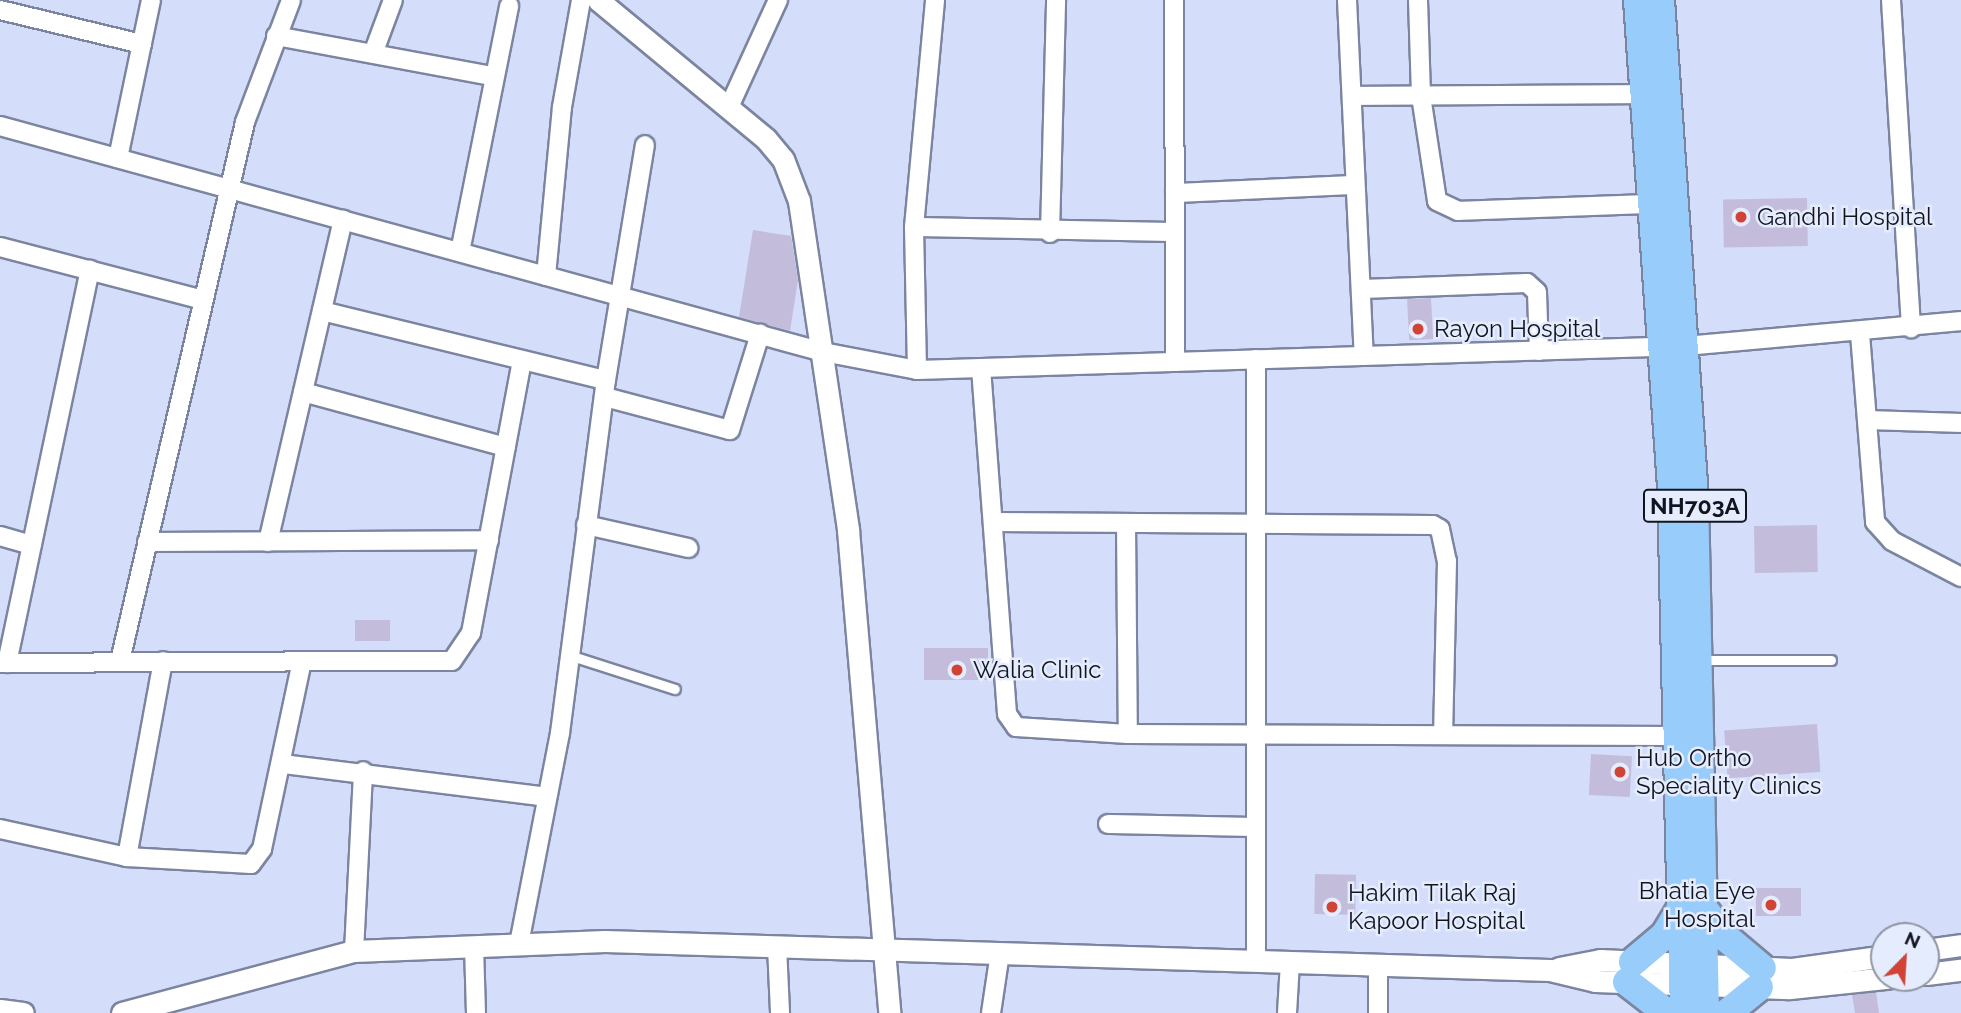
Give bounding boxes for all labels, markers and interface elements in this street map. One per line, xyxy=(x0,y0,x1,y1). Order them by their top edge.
place label: Gandhi Hospital xyxy=(1757,203,1933,231)
marker: Gandhi Hospital xyxy=(1731,207,1751,227)
place label: Rayon Hospital xyxy=(1434,315,1600,343)
marker: Rayon Hospital xyxy=(1408,319,1428,339)
road number: NH703A xyxy=(1642,486,1748,526)
place label: Walia Clinic xyxy=(973,656,1102,684)
marker: Walia Clinic xyxy=(947,660,967,680)
place label: Hub Ortho Speciality Clinics xyxy=(1636,744,1822,800)
marker: Hub Ortho Speciality Clinics xyxy=(1610,762,1630,782)
place label: Bhatia Eye Hospital xyxy=(1639,877,1755,933)
place label: Hakim Tilak Raj Kapoor Hospital xyxy=(1348,879,1525,935)
marker: Bhatia Eye Hospital xyxy=(1761,895,1781,915)
marker: Hakim Tilak Raj Kapoor Hospital xyxy=(1322,897,1342,917)
north arrow xyxy=(1870,922,1940,992)
text: N xyxy=(1902,927,1924,953)

